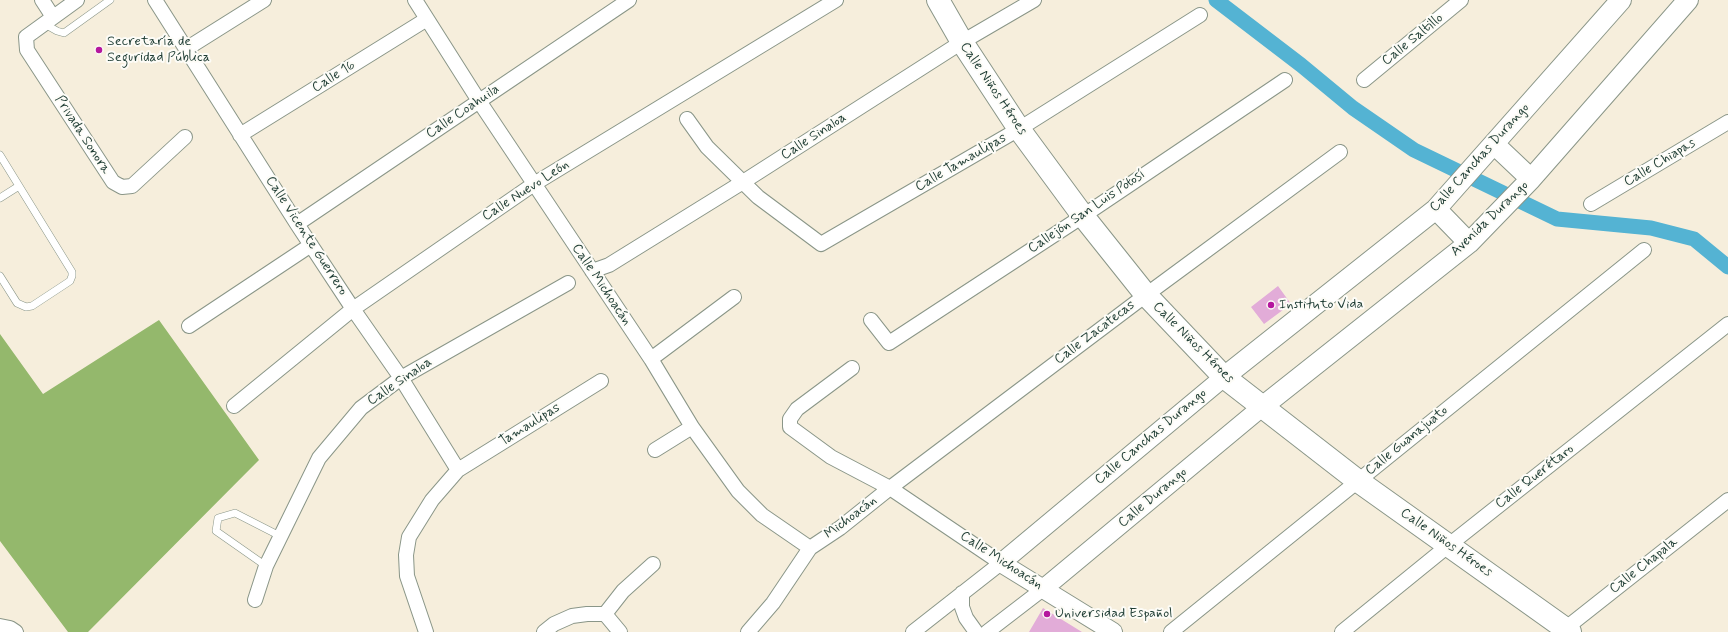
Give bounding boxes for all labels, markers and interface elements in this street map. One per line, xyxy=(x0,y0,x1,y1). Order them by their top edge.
street label: Calle Saltillo xyxy=(1379,10,1447,70)
place label: Secretaría de Seguridad Pública xyxy=(107,34,210,66)
street label: Calle Niños Héroes xyxy=(956,39,1030,139)
marker: Secretaría de Seguridad Pública xyxy=(94,45,104,55)
street label: Calle 16 xyxy=(309,57,359,97)
street label: Calle Coahuila xyxy=(423,81,503,143)
street label: Privada Sonora xyxy=(50,93,114,177)
street label: Calle Canchas Durango xyxy=(1427,100,1533,216)
street label: Calle Sinaloa xyxy=(778,110,850,164)
street label: Calle Tamaulipas xyxy=(912,130,1010,196)
street label: Calle Chiapas xyxy=(1621,135,1699,191)
street label: Calle Nuevo León xyxy=(479,157,573,225)
street label: Callejón San Luis Potosí xyxy=(1025,167,1149,257)
street label: Calle Vicente Guerrero xyxy=(261,173,351,299)
street label: Avenida Durango xyxy=(1448,178,1532,260)
street label: Calle Michoacán xyxy=(567,241,635,329)
street label: Calle Zacatecas xyxy=(1051,297,1139,369)
place label: Instituto Vida xyxy=(1279,297,1363,313)
street label: Calle Niños Héroes xyxy=(1149,299,1237,387)
marker: Instituto Vida xyxy=(1266,300,1276,310)
street label: Calle Sinaloa xyxy=(364,354,436,410)
street label: Calle Canchas Durango xyxy=(1092,385,1210,489)
street label: Tamaulipas xyxy=(497,400,563,450)
street label: Calle Guanajuato xyxy=(1362,403,1452,479)
street label: Calle Querétaro xyxy=(1492,441,1578,513)
street label: Calle Durango xyxy=(1115,464,1191,532)
street label: Michoacán xyxy=(821,493,881,543)
street label: Calle Niños Héroes xyxy=(1397,505,1495,581)
street label: Calle Michoacán xyxy=(956,528,1046,594)
street label: Calle Chapala xyxy=(1607,534,1681,598)
place label: Universidad Español xyxy=(1055,606,1173,622)
marker: Universidad Español xyxy=(1042,609,1052,619)

